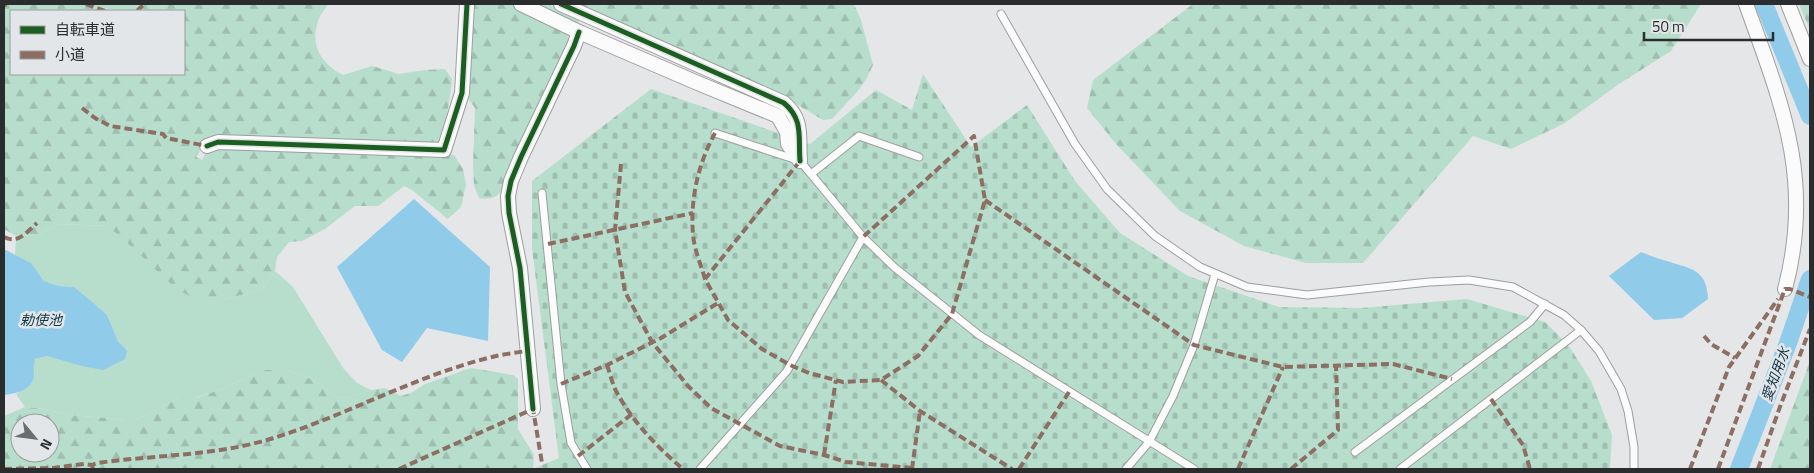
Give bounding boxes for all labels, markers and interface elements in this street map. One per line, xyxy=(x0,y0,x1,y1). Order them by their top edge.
legend xyxy=(10,10,185,75)
scale bar xyxy=(1644,10,1773,42)
text: 50 m xyxy=(1652,15,1685,38)
text: 自転車道 xyxy=(55,18,115,41)
text: 小道 xyxy=(55,43,85,66)
water label: 勅使池 xyxy=(20,309,64,330)
water label: 愛知用水 xyxy=(1756,342,1795,404)
north arrow xyxy=(10,413,60,463)
text: N xyxy=(35,435,58,454)

